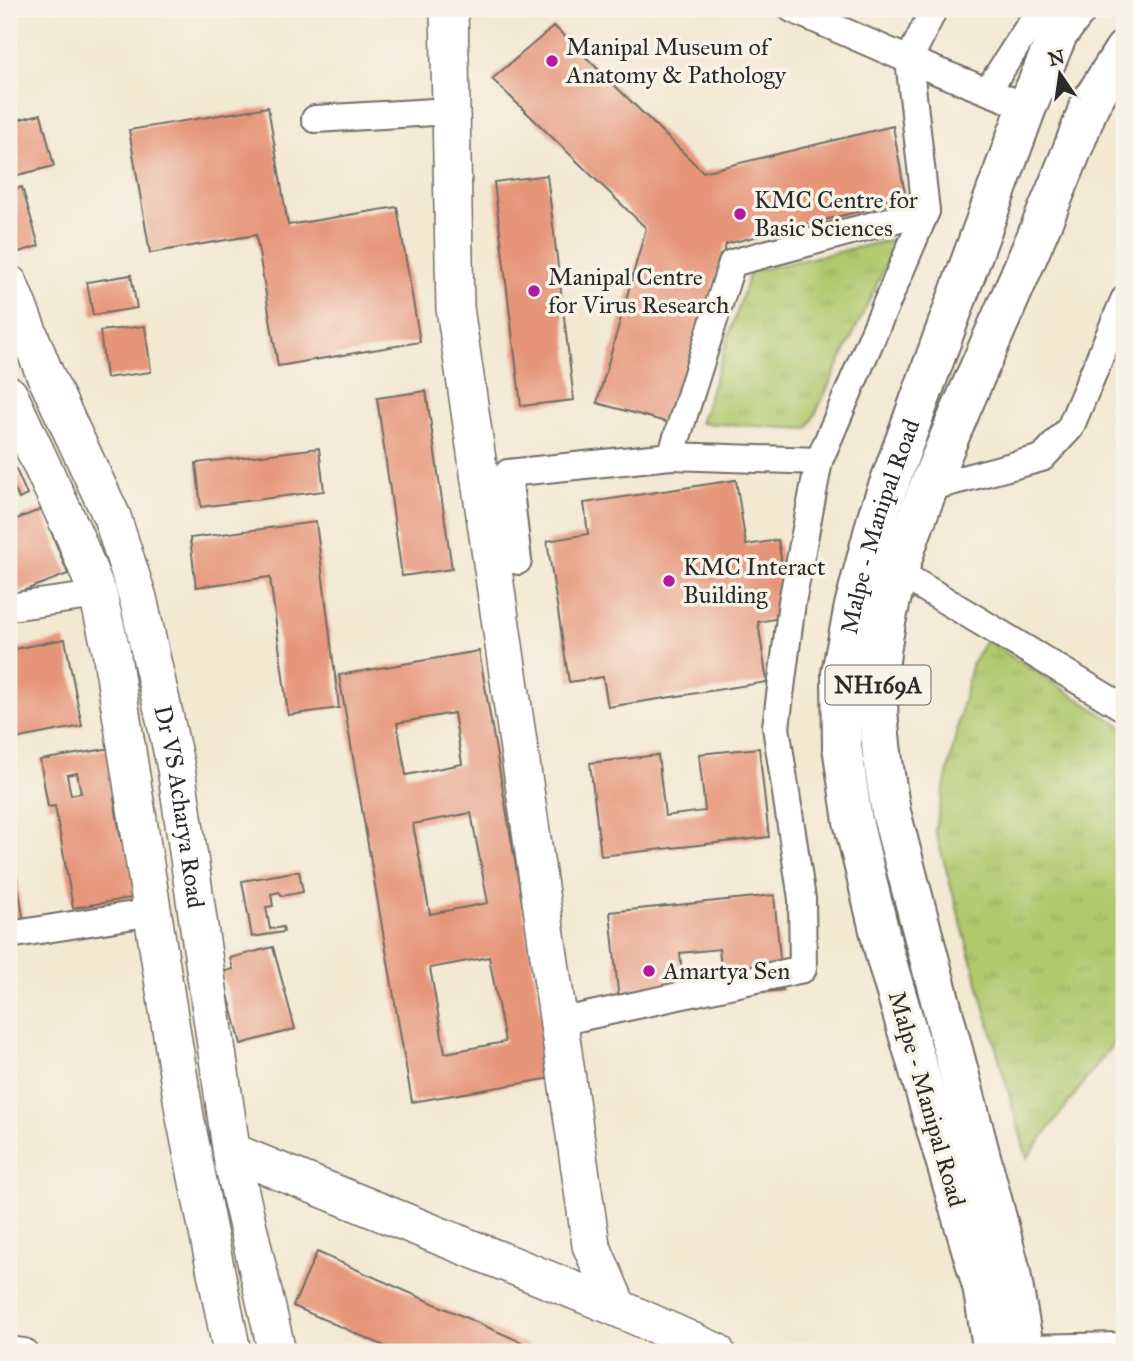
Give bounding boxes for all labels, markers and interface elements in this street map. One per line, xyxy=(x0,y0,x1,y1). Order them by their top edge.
place label: Manipal Museum of Anatomy & Pathology xyxy=(565,32,787,90)
north arrow xyxy=(1024,38,1094,108)
text: N xyxy=(1046,45,1067,71)
marker: Manipal Museum of Anatomy & Pathology xyxy=(544,53,560,69)
place label: KMC Centre for Basic Sciences xyxy=(754,185,918,243)
marker: KMC Centre for Basic Sciences xyxy=(732,206,748,222)
place label: Manipal Centre for Virus Research xyxy=(548,262,729,320)
marker: Manipal Centre for Virus Research xyxy=(526,283,542,299)
street label: Malpe - Manipal Road xyxy=(834,415,926,637)
place label: KMC Interact Building xyxy=(683,552,826,610)
marker: KMC Interact Building xyxy=(661,573,677,589)
road number: NH169A xyxy=(826,666,931,705)
street label: Dr VS Acharya Road xyxy=(147,703,211,910)
place label: Amartya Sen xyxy=(662,956,790,986)
marker: Amartya Sen xyxy=(641,963,657,979)
street label: Malpe - Manipal Road xyxy=(882,988,972,1210)

